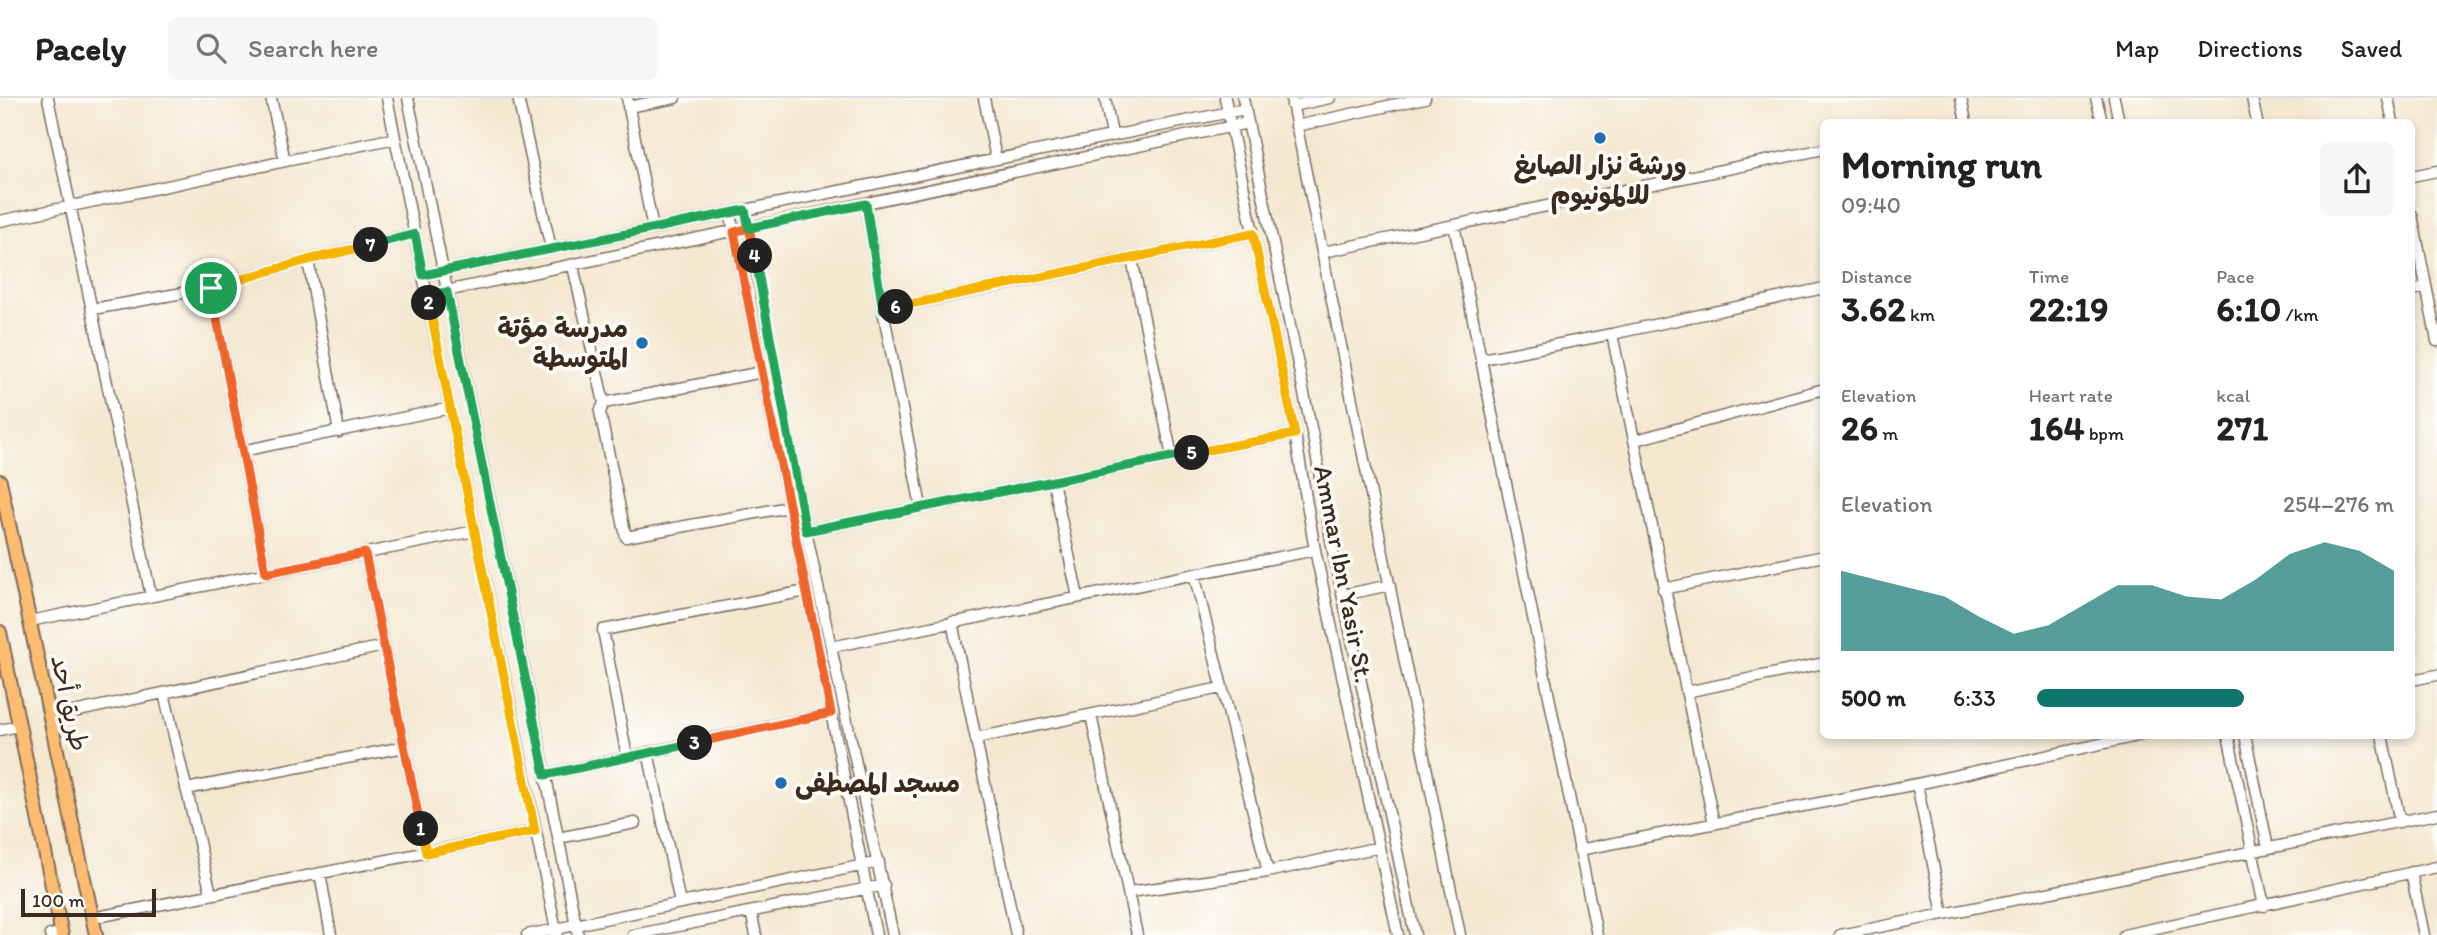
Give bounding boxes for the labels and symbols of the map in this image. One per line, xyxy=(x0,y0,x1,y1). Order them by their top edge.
marker: ورشة نزار الصايغ للالمونيوم xyxy=(1592,130,1608,146)
place label: ورشة نزار الصايغ للالمونيوم xyxy=(1513,149,1687,215)
pin: 7 xyxy=(354,228,388,262)
pin: 4 xyxy=(738,238,772,274)
pin xyxy=(181,258,241,318)
pin: 2 xyxy=(412,286,446,320)
pin: 6 xyxy=(878,290,914,325)
place label: مدرسة مؤتة المتوسطة xyxy=(497,312,628,375)
marker: مدرسة مؤتة المتوسطة xyxy=(634,335,650,351)
pin: 5 xyxy=(1174,436,1210,470)
street label: Ammar Ibn Yasir St. xyxy=(1307,462,1381,686)
street label: طريق أحد xyxy=(44,652,96,754)
pin: 3 xyxy=(678,726,712,760)
place label: مسجد المصطفى xyxy=(795,767,960,800)
marker: مسجد المصطفى xyxy=(773,775,789,791)
pin: 1 xyxy=(404,812,438,846)
scale bar xyxy=(21,886,156,918)

